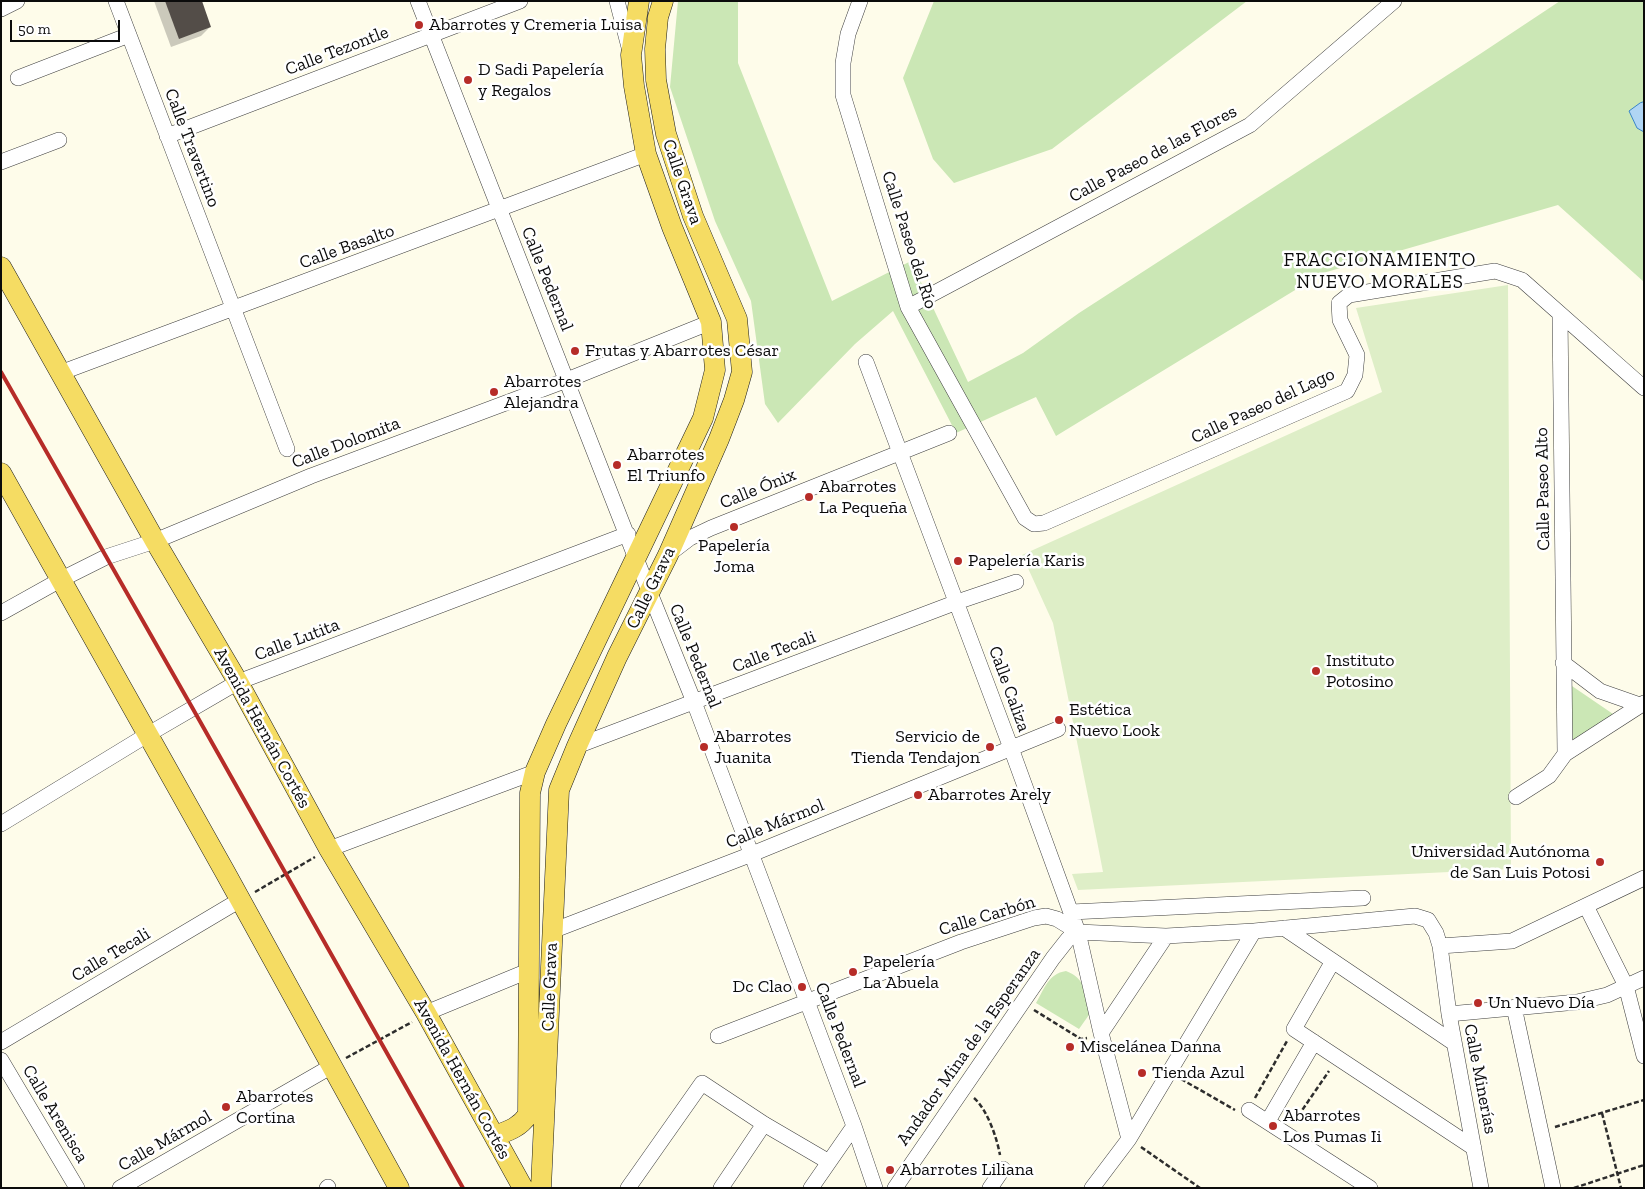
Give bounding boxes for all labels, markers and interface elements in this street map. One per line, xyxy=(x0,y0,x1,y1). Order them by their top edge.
scale bar xyxy=(12,10,122,42)
place label: Abarrotes y Cremeria Luisa xyxy=(429,14,642,36)
marker: Abarrotes y Cremeria Luisa xyxy=(413,19,425,31)
text: 50 m xyxy=(18,20,51,38)
street label: Calle Tezontle xyxy=(282,21,392,81)
place label: D Sadi Papelería y Regalos xyxy=(478,59,604,102)
marker: D Sadi Papelería y Regalos xyxy=(462,74,474,86)
street label: Calle Travertino xyxy=(159,86,225,210)
street label: Calle Paseo de las Flores xyxy=(1065,101,1241,207)
street label: Calle Grava xyxy=(657,137,707,227)
street label: Calle Paseo del Río xyxy=(877,168,941,312)
street label: Calle Basalto xyxy=(297,220,397,274)
street label: Calle Pedernal xyxy=(516,224,578,334)
district label: FRACCIONAMIENTO NUEVO MORALES xyxy=(1282,250,1478,294)
place label: Frutas y Abarrotes César xyxy=(585,340,779,362)
marker: Frutas y Abarrotes César xyxy=(569,345,581,357)
street label: Calle Paseo del Lago xyxy=(1188,363,1338,449)
place label: Abarrotes Alejandra xyxy=(504,371,581,414)
marker: Abarrotes Alejandra xyxy=(488,386,500,398)
street label: Calle Dolomita xyxy=(289,412,403,474)
street label: Calle Paseo Alto xyxy=(1531,427,1555,551)
place label: Abarrotes El Triunfo xyxy=(627,444,705,486)
marker: Abarrotes El Triunfo xyxy=(611,459,623,471)
street label: Calle Ónix xyxy=(717,464,799,514)
place label: Abarrotes La Pequeña xyxy=(819,476,907,518)
marker: Abarrotes La Pequeña xyxy=(803,491,815,503)
marker: Papelería Joma xyxy=(728,521,740,533)
place label: Papelería Joma xyxy=(698,535,770,578)
street label: Calle Grava xyxy=(622,543,680,633)
place label: Papelería Karis xyxy=(968,550,1085,572)
marker: Papelería Karis xyxy=(952,555,964,567)
street label: Calle Pedernal xyxy=(664,601,726,711)
street label: Calle Lutita xyxy=(251,614,343,666)
street label: Calle Tecali xyxy=(729,626,819,678)
street label: Calle Caliza xyxy=(984,643,1034,735)
street label: Avenida Hernán Cortés xyxy=(209,644,315,812)
place label: Instituto Potosino xyxy=(1326,650,1394,692)
marker: Instituto Potosino xyxy=(1310,665,1322,677)
place label: Estética Nuevo Look xyxy=(1069,699,1160,742)
marker: Estética Nuevo Look xyxy=(1053,714,1065,726)
place label: Abarrotes Juanita xyxy=(714,726,791,769)
place label: Servicio de Tienda Tendajon xyxy=(851,726,980,769)
marker: Abarrotes Juanita xyxy=(698,741,710,753)
marker: Servicio de Tienda Tendajon xyxy=(984,741,996,753)
place label: Abarrotes Arely xyxy=(928,784,1051,806)
marker: Abarrotes Arely xyxy=(912,789,924,801)
street label: Calle Mármol xyxy=(723,795,827,853)
place label: Universidad Autónoma de San Luis Potosi xyxy=(1411,841,1590,884)
marker: Universidad Autónoma de San Luis Potosi xyxy=(1594,856,1606,868)
street label: Calle Carbón xyxy=(936,891,1038,941)
street label: Calle Tecali xyxy=(68,923,154,987)
street label: Calle Grava xyxy=(538,942,562,1032)
street label: Andador Mina de la Esperanza xyxy=(893,944,1045,1150)
place label: Papelería La Abuela xyxy=(863,951,939,994)
marker: Papelería La Abuela xyxy=(847,966,859,978)
place label: Dc Clao xyxy=(733,976,792,998)
street label: Calle Pedernal xyxy=(810,980,870,1090)
marker: Dc Clao xyxy=(796,981,808,993)
place label: Un Nuevo Día xyxy=(1488,992,1595,1014)
street label: Avenida Hernán Cortés xyxy=(409,995,515,1163)
marker: Un Nuevo Día xyxy=(1472,997,1484,1009)
street label: Calle Minerías xyxy=(1459,1022,1501,1136)
place label: Miscelánea Danna xyxy=(1080,1036,1221,1058)
marker: Miscelánea Danna xyxy=(1064,1041,1076,1053)
street label: Calle Arenisca xyxy=(17,1061,93,1167)
place label: Tienda Azul xyxy=(1152,1062,1245,1084)
marker: Tienda Azul xyxy=(1136,1067,1148,1079)
place label: Abarrotes Cortina xyxy=(236,1086,313,1128)
marker: Abarrotes Cortina xyxy=(220,1101,232,1113)
place label: Abarrotes Los Pumas Ii xyxy=(1283,1105,1381,1148)
street label: Calle Mármol xyxy=(115,1106,215,1176)
marker: Abarrotes Los Pumas Ii xyxy=(1267,1120,1279,1132)
place label: Abarrotes Liliana xyxy=(900,1159,1034,1181)
marker: Abarrotes Liliana xyxy=(884,1164,896,1176)

